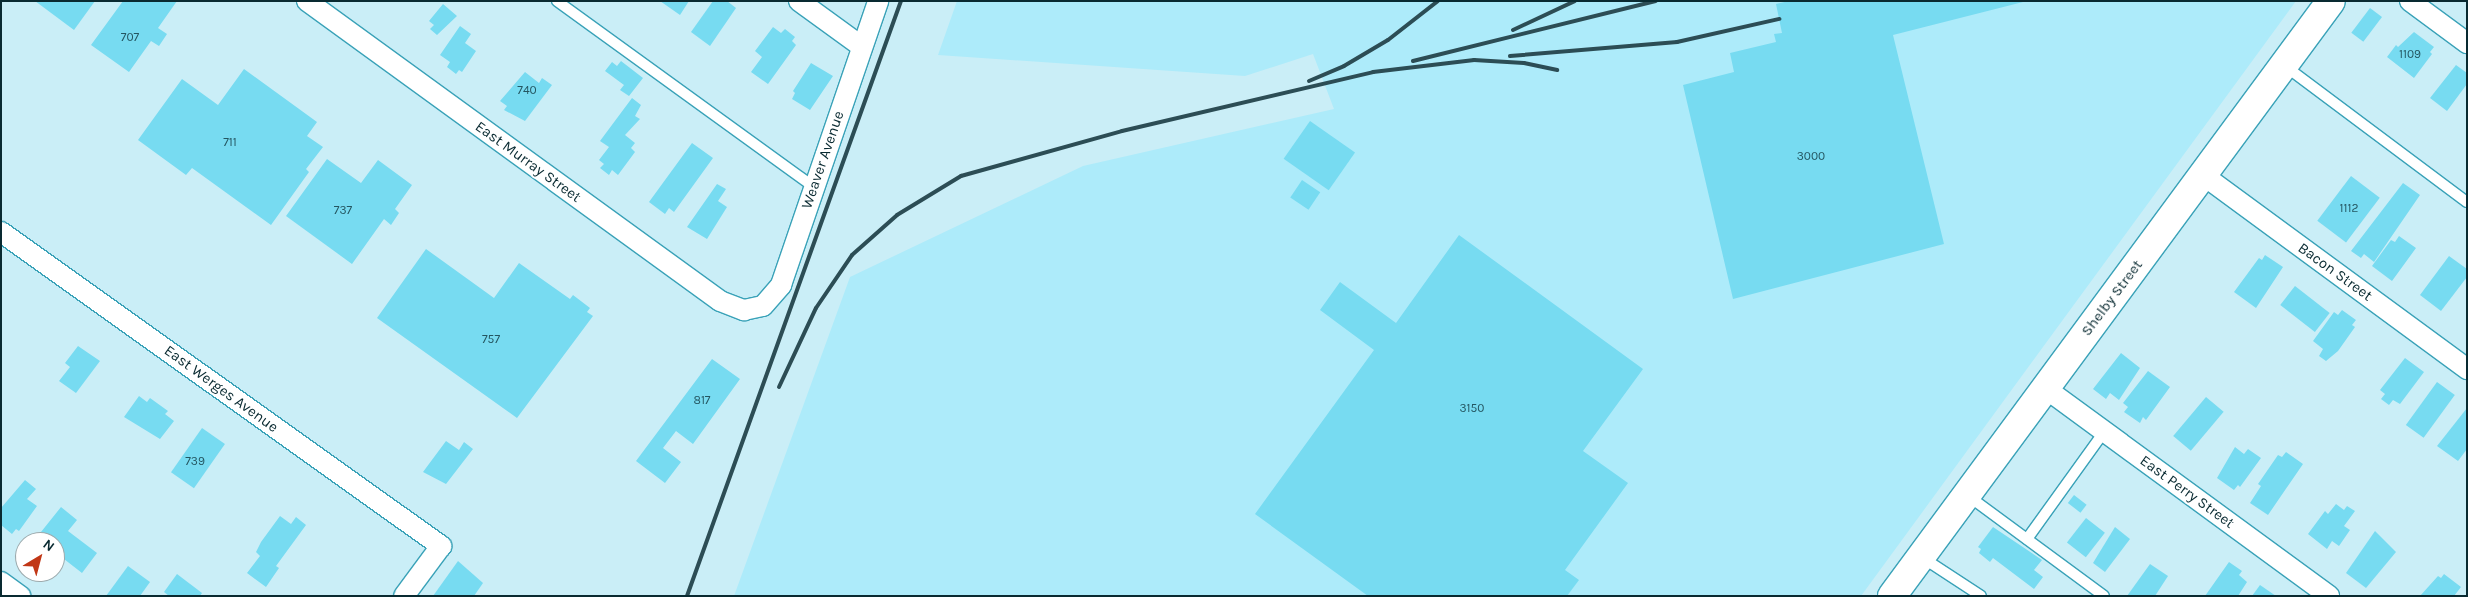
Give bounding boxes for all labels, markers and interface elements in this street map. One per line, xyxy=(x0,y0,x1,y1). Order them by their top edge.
house number: 707 xyxy=(121,31,139,45)
house number: 1109 xyxy=(2399,48,2421,62)
house number: 740 xyxy=(517,84,537,98)
street label: Weaver Avenue xyxy=(798,109,848,211)
street label: East Murray Street xyxy=(472,118,584,206)
house number: 711 xyxy=(223,136,237,150)
house number: 3000 xyxy=(1797,150,1825,164)
house number: 1112 xyxy=(2340,202,2358,216)
house number: 737 xyxy=(334,204,352,218)
street label: Bacon Street xyxy=(2294,239,2376,305)
street label: Shelby Street xyxy=(2078,256,2146,340)
house number: 757 xyxy=(482,333,500,347)
street label: East Werges Avenue xyxy=(160,342,282,436)
house number: 817 xyxy=(694,394,710,408)
house number: 3150 xyxy=(1460,402,1484,416)
street label: East Perry Street xyxy=(2136,452,2238,532)
house number: 739 xyxy=(185,455,205,469)
north arrow xyxy=(15,532,65,582)
text: N xyxy=(40,536,58,555)

